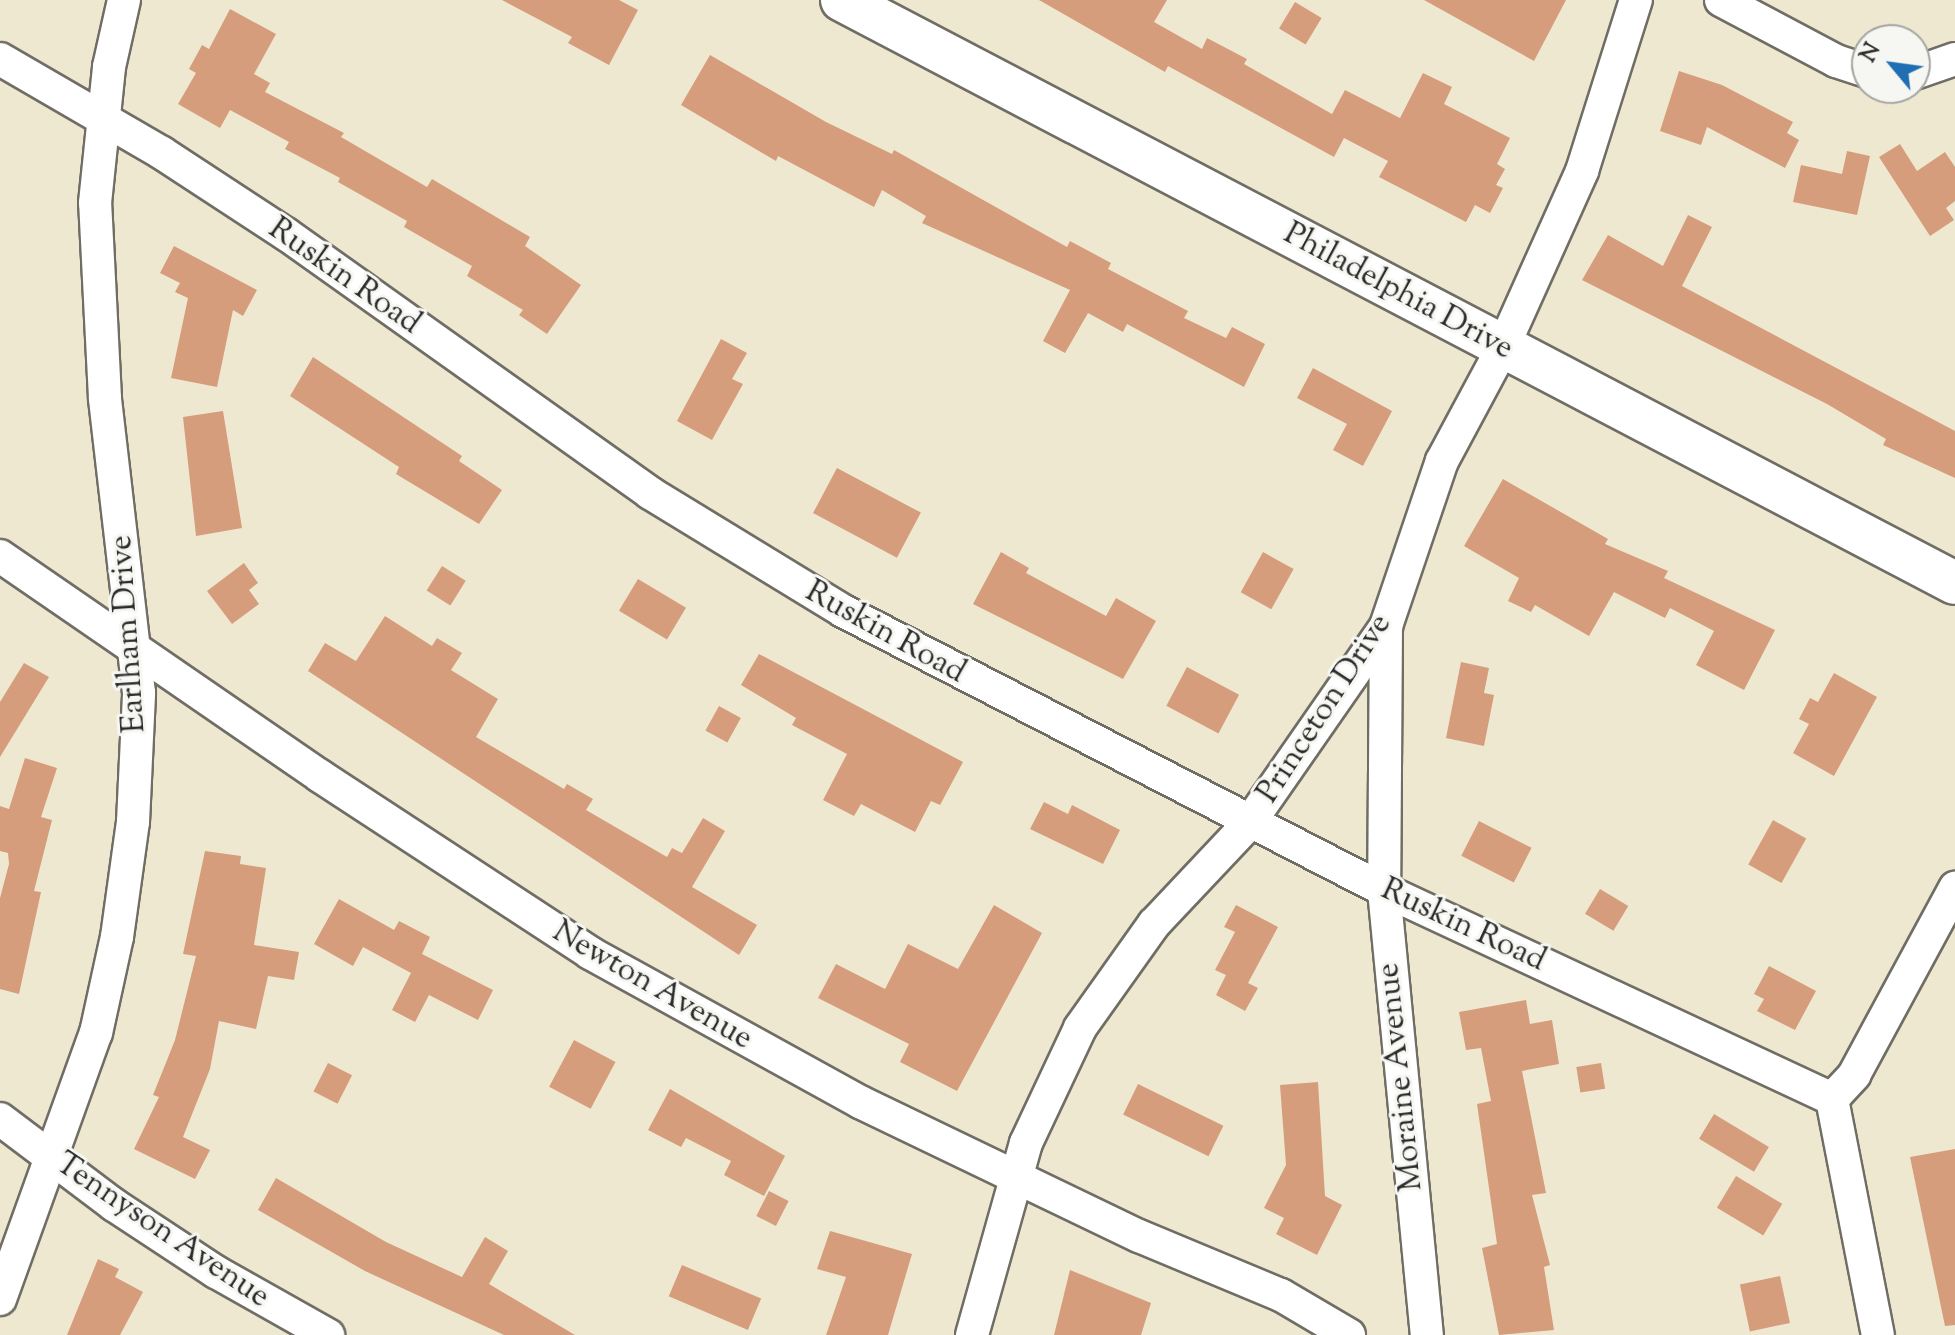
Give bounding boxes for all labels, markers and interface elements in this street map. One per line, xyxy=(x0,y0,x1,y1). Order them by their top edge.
north arrow xyxy=(1851,24,1931,104)
text: N xyxy=(1854,38,1890,69)
street label: Ruskin Road xyxy=(260,210,428,344)
street label: Philadelphia Drive xyxy=(1277,215,1519,369)
street label: Earlham Drive xyxy=(103,534,155,734)
street label: Ruskin Road xyxy=(798,573,972,693)
street label: Princeton Drive xyxy=(1250,607,1400,811)
street label: Ruskin Road xyxy=(1375,871,1551,981)
street label: Newton Avenue xyxy=(545,913,759,1059)
street label: Moraine Avenue xyxy=(1370,961,1432,1193)
street label: Tennyson Avenue xyxy=(48,1145,276,1317)

